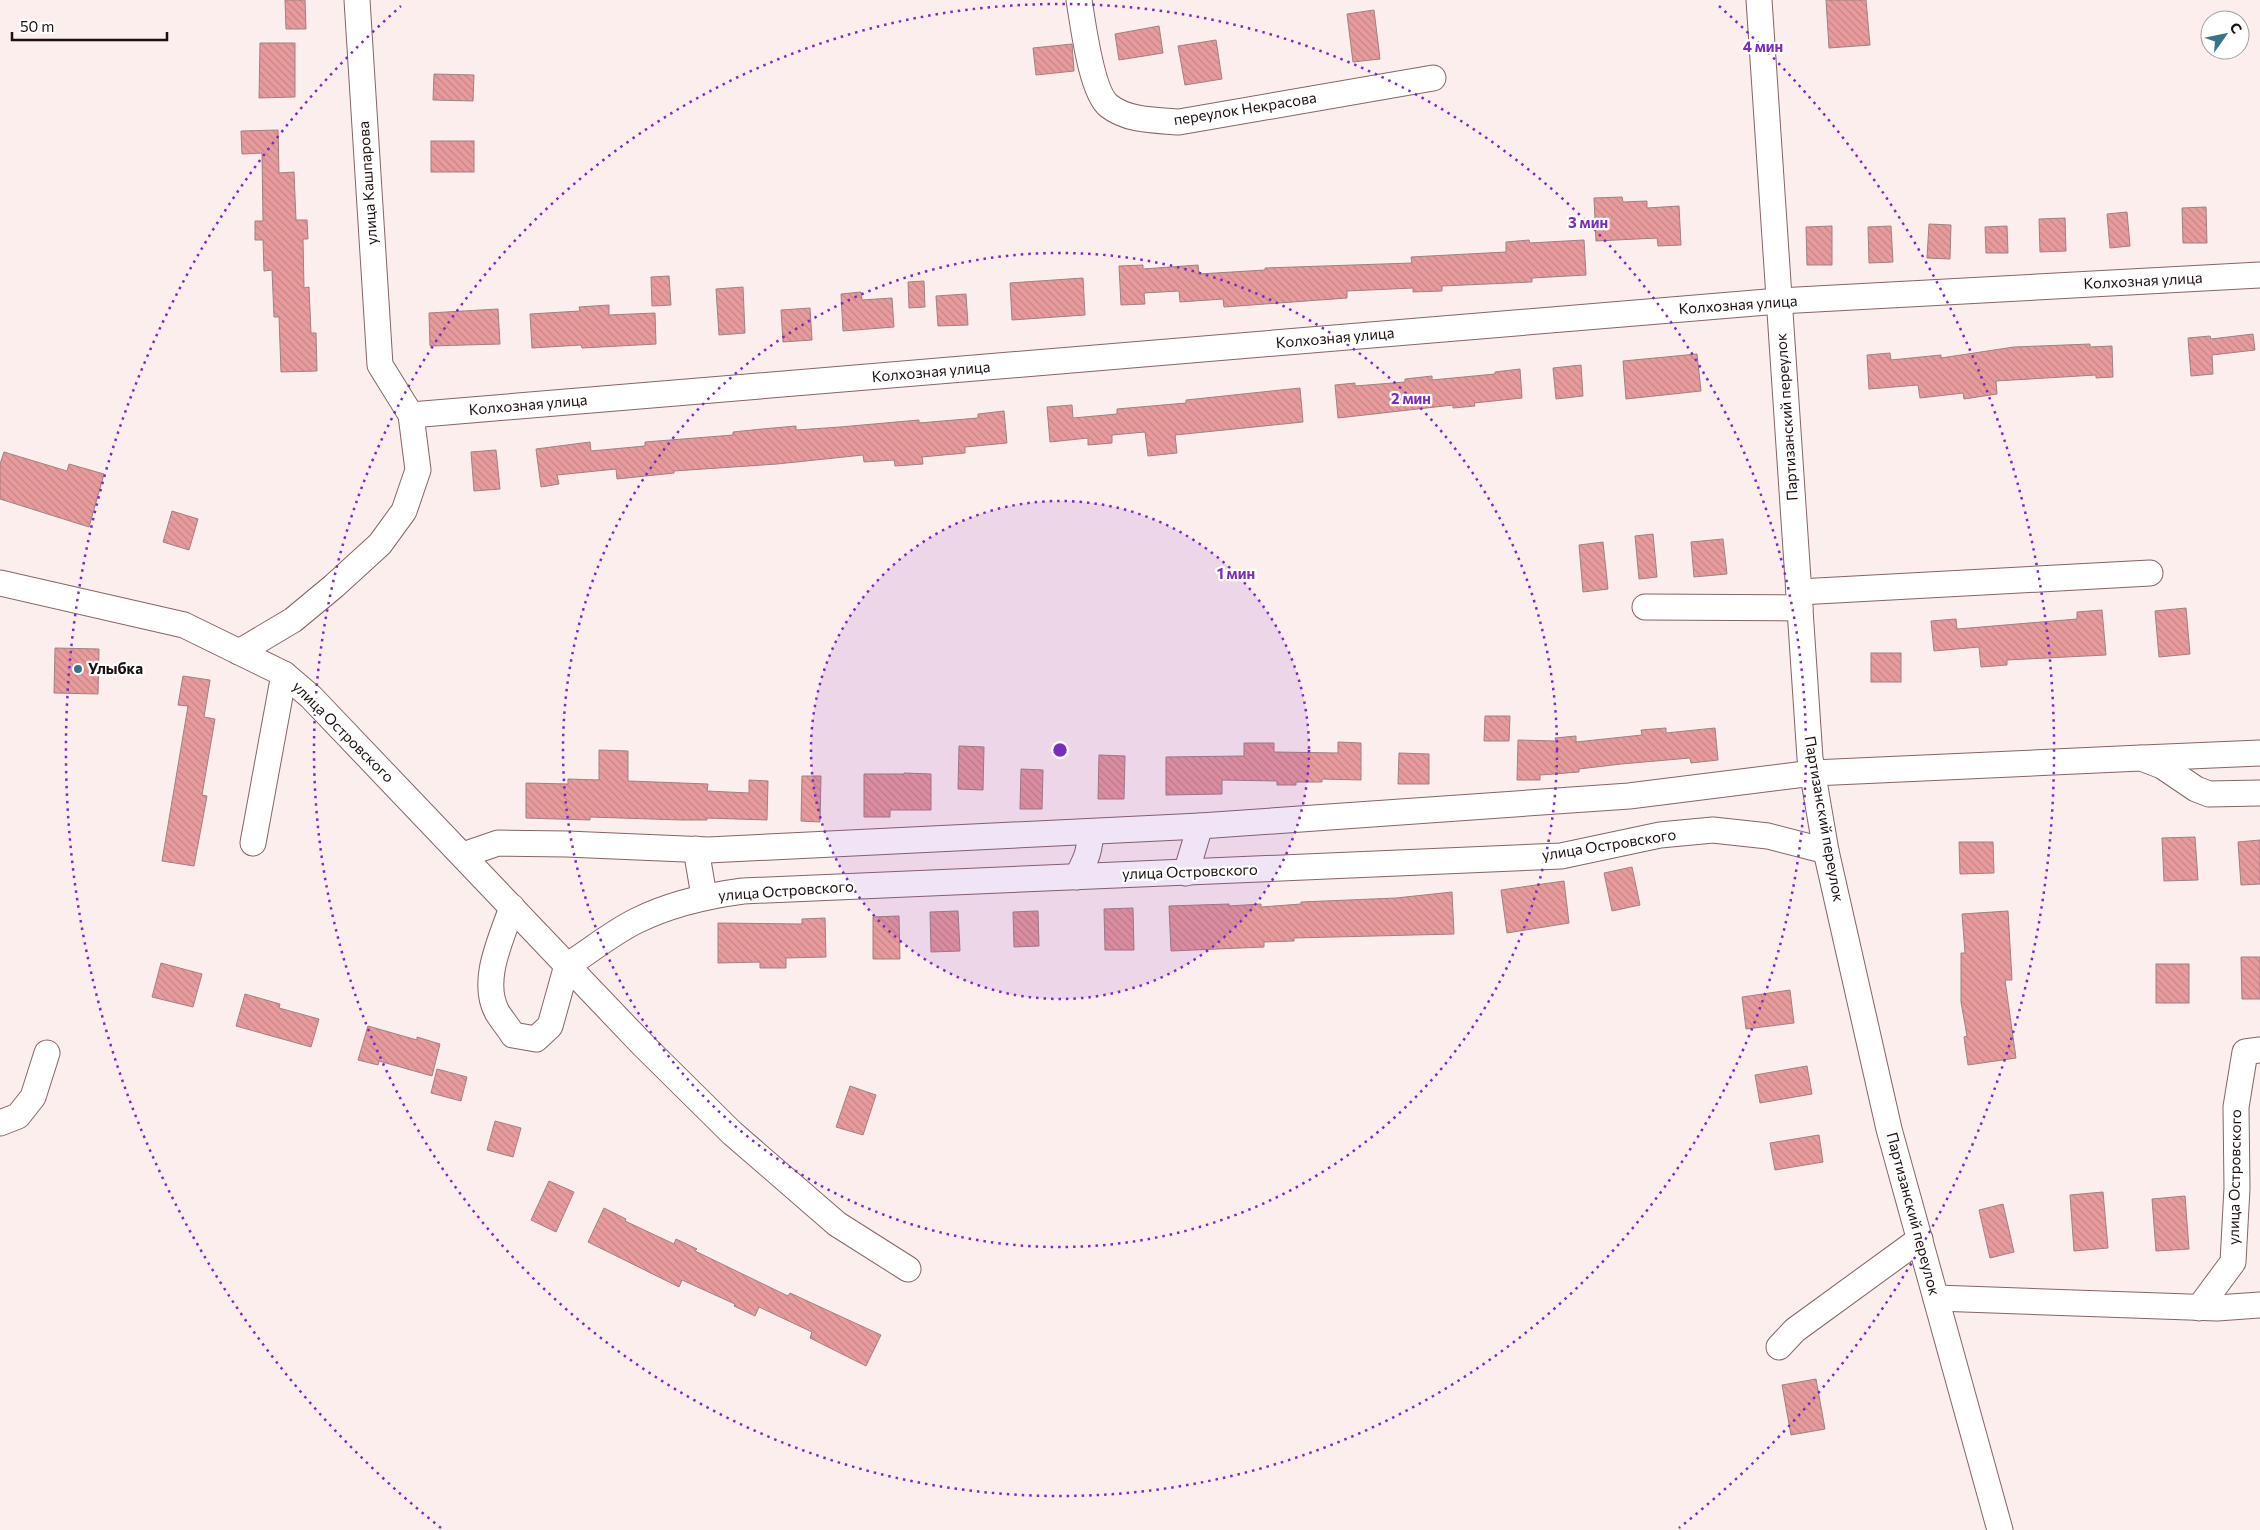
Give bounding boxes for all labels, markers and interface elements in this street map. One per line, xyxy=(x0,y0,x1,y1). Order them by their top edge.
scale bar xyxy=(12,10,168,42)
north arrow xyxy=(2200,10,2250,60)
text: 50 m xyxy=(20,17,54,35)
text: С xyxy=(2227,19,2246,36)
text: 4 мин xyxy=(1743,37,1783,55)
street label: переулок Некрасова xyxy=(1172,88,1318,128)
street label: улица Кашпарова xyxy=(354,121,380,246)
text: 3 мин xyxy=(1568,213,1608,231)
street label: Колхозная улица xyxy=(2083,268,2203,292)
street label: Колхозная улица xyxy=(1678,291,1798,317)
street label: Колхозная улица xyxy=(1275,323,1395,351)
street label: Партизанский переулок xyxy=(1771,333,1801,502)
street label: Колхозная улица xyxy=(871,357,991,385)
text: 2 мин xyxy=(1391,389,1431,407)
street label: Колхозная улица xyxy=(468,390,588,418)
text: 1 мин xyxy=(1217,564,1255,582)
place label: Улыбка xyxy=(88,659,143,677)
marker: Улыбка xyxy=(72,663,84,675)
street label: улица Островского xyxy=(289,677,398,786)
street label: Партизанский переулок xyxy=(1802,734,1848,903)
centre of rings xyxy=(1051,741,1069,759)
street label: улица Островского xyxy=(1540,824,1677,864)
street label: улица Островского xyxy=(1122,860,1258,882)
street label: улица Островского xyxy=(718,876,854,904)
street label: улица Островского xyxy=(2224,1109,2244,1245)
street label: Партизанский переулок xyxy=(1883,1130,1944,1297)

